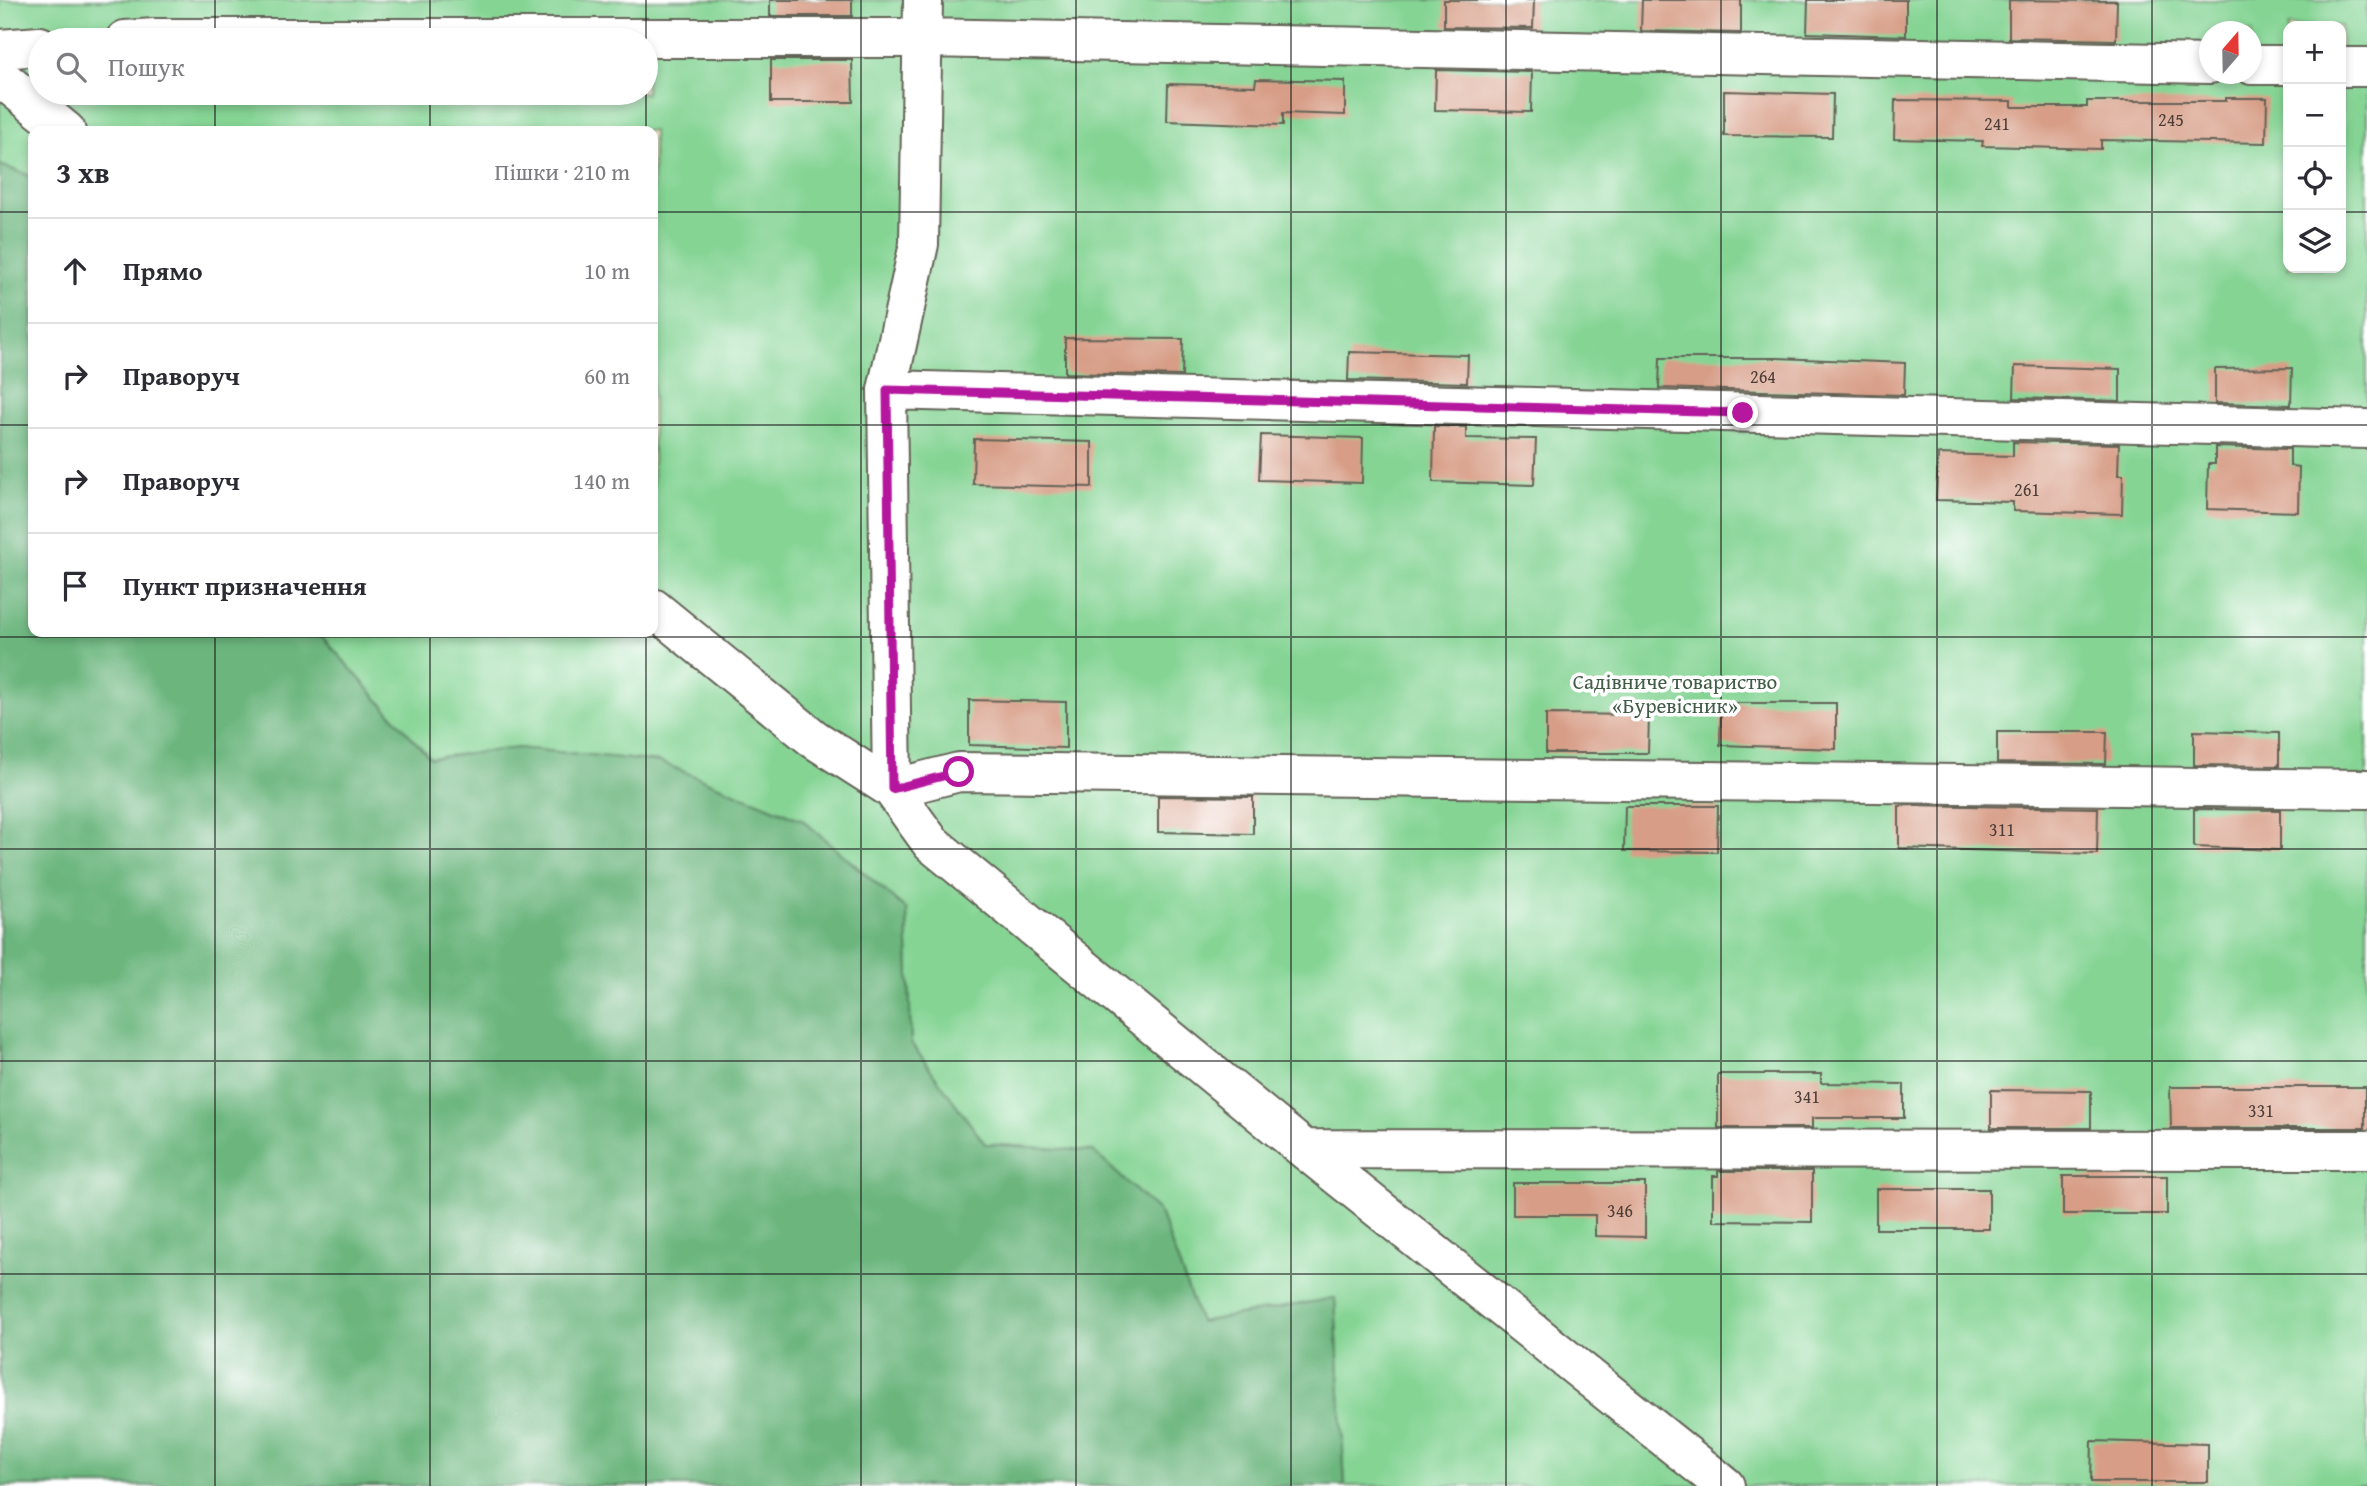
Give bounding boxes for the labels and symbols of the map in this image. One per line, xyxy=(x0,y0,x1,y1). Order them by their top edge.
north arrow xyxy=(2199,21,2262,84)
house number: 245 xyxy=(2158,106,2184,133)
house number: 241 xyxy=(1984,110,2010,137)
house number: 264 xyxy=(1750,363,1776,390)
route end xyxy=(1727,397,1758,428)
house number: 261 xyxy=(2014,476,2040,503)
park label: Садівниче товариство «Буревісник» xyxy=(1573,666,1777,721)
route start xyxy=(943,756,974,787)
house number: 311 xyxy=(1989,816,2015,843)
house number: 341 xyxy=(1794,1083,1820,1110)
house number: 331 xyxy=(2248,1097,2274,1124)
house number: 346 xyxy=(1607,1197,1633,1224)

